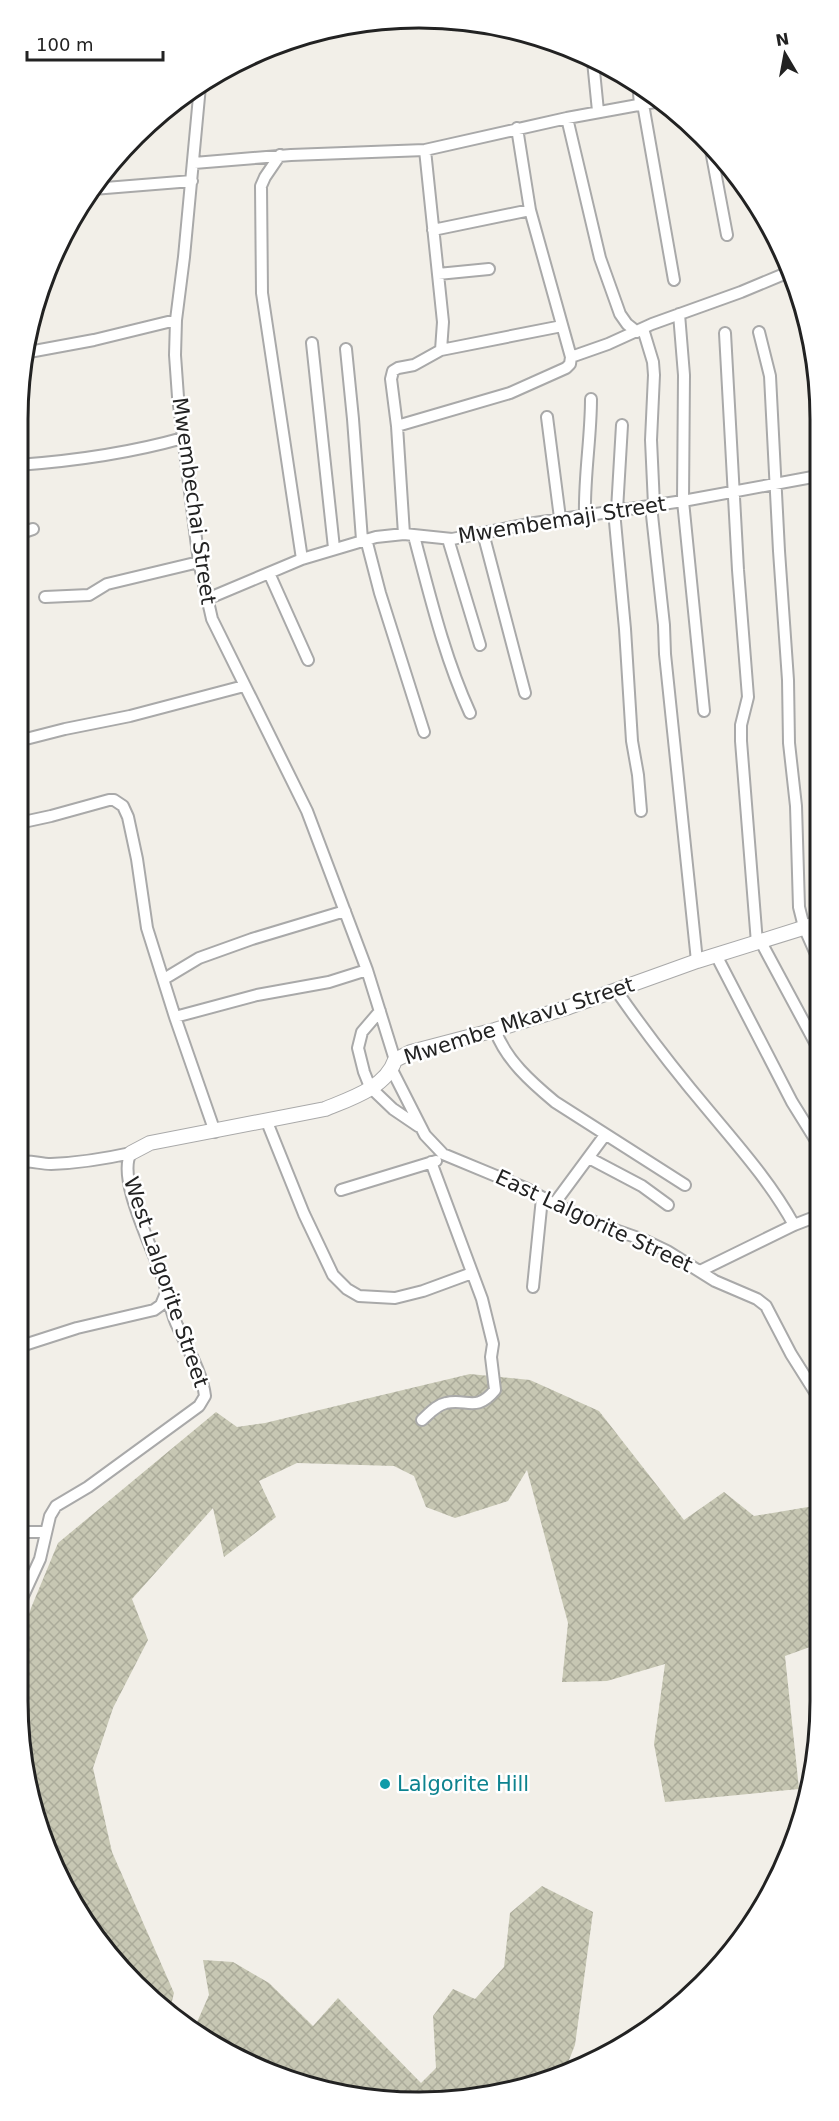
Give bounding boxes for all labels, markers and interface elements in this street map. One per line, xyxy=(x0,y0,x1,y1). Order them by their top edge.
scale bar xyxy=(27,24,164,62)
north arrow xyxy=(755,24,815,84)
text: N xyxy=(774,29,791,50)
text: 100 m xyxy=(36,34,94,55)
street label: Mwembechai Street xyxy=(168,396,220,606)
street label: Mwembemaji Street xyxy=(456,492,668,548)
street label: Mwembe Mkavu Street xyxy=(401,972,637,1070)
street label: East Lalgorite Street xyxy=(492,1165,696,1277)
street label: West Lalgorite Street xyxy=(119,1174,213,1390)
place label: Lalgorite Hill xyxy=(397,1772,529,1796)
marker: Lalgorite Hill xyxy=(378,1777,392,1791)

